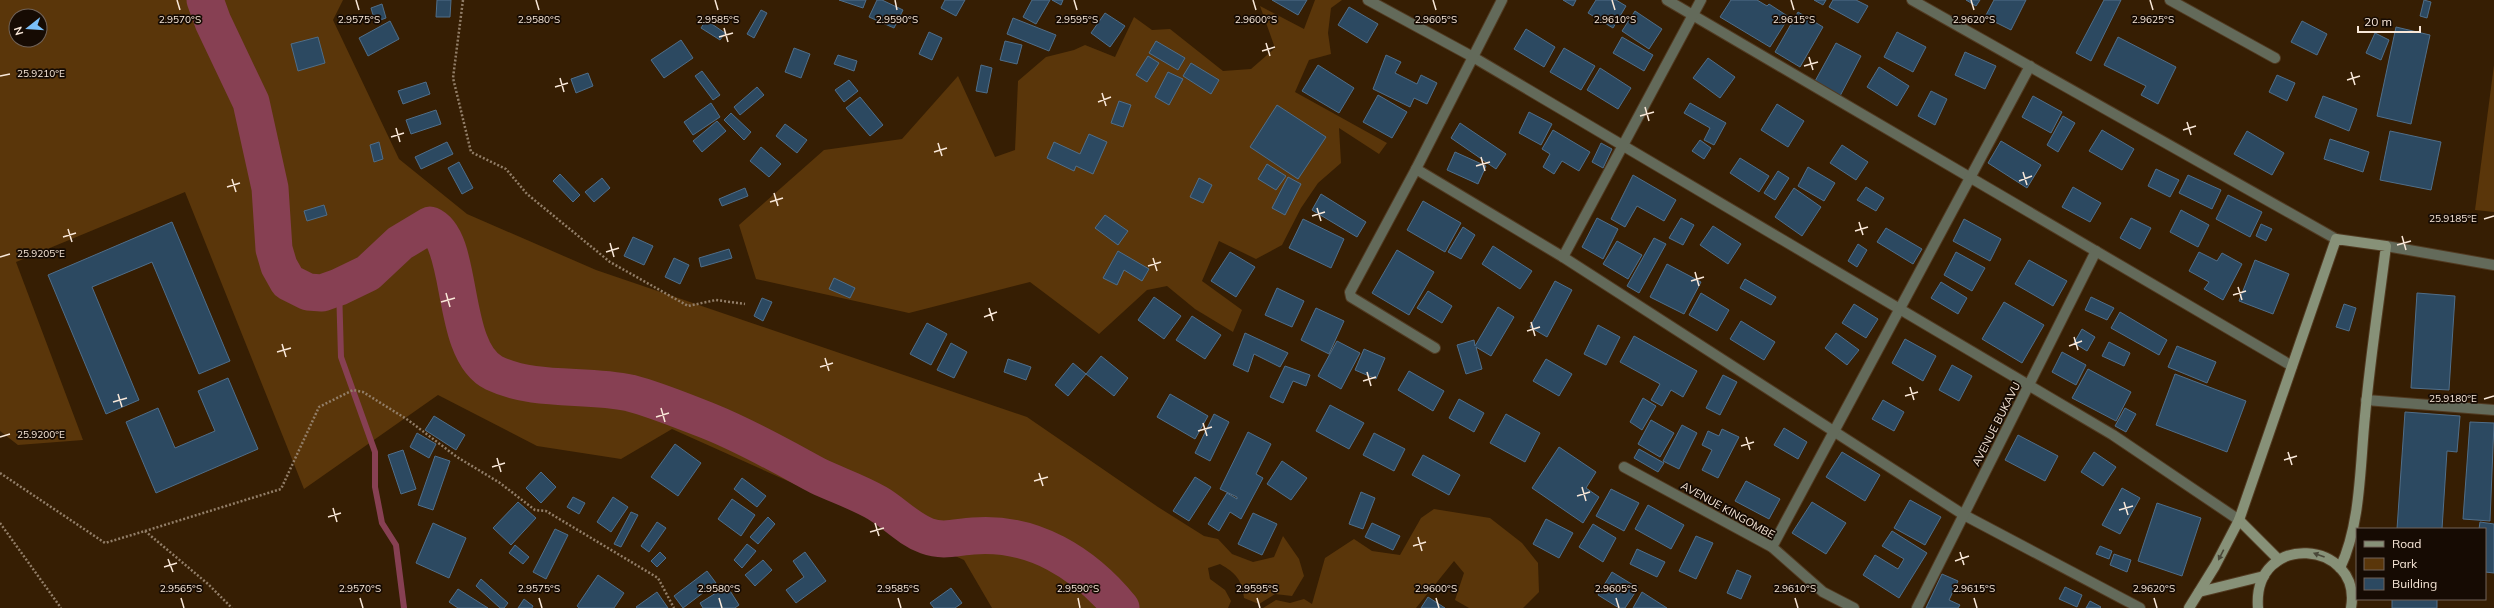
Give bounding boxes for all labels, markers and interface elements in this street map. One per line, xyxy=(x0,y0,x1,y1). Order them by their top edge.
north arrow xyxy=(8,8,48,48)
scale bar xyxy=(2358,8,2420,34)
text: 2.9570°S xyxy=(159,13,201,26)
text: 2.9575°S xyxy=(338,13,380,26)
text: 2.9580°S xyxy=(518,13,560,26)
text: 2.9585°S xyxy=(697,13,739,26)
text: 2.9590°S xyxy=(876,13,918,26)
text: 2.9595°S xyxy=(1056,13,1098,26)
text: 2.9600°S xyxy=(1235,13,1277,26)
text: 2.9605°S xyxy=(1415,13,1457,26)
text: 2.9610°S xyxy=(1594,13,1636,26)
text: 2.9615°S xyxy=(1773,13,1815,26)
text: 2.9620°S xyxy=(1953,13,1995,26)
text: 2.9625°S xyxy=(2132,13,2174,26)
text: 20 m xyxy=(2364,14,2392,29)
text: N xyxy=(11,25,26,37)
text: 25.9210°E xyxy=(17,67,65,80)
text: 25.9185°E xyxy=(2429,212,2477,225)
text: 25.9205°E xyxy=(17,247,65,260)
street label: AVENUE BUKAVU xyxy=(1969,380,2023,468)
text: 25.9180°E xyxy=(2429,392,2477,405)
text: 25.9200°E xyxy=(17,428,65,441)
street label: AVENUE KINGOMBE xyxy=(1679,478,1777,542)
legend xyxy=(2356,528,2486,600)
text: Road xyxy=(2392,536,2421,551)
one-way arrow xyxy=(2218,549,2224,560)
one-way arrow xyxy=(2313,552,2325,558)
text: Park xyxy=(2392,556,2418,571)
text: Building xyxy=(2392,576,2437,591)
text: 2.9565°S xyxy=(160,582,202,595)
text: 2.9570°S xyxy=(339,582,381,595)
text: 2.9575°S xyxy=(518,582,560,595)
text: 2.9580°S xyxy=(698,582,740,595)
text: 2.9585°S xyxy=(877,582,919,595)
text: 2.9590°S xyxy=(1057,582,1099,595)
text: 2.9595°S xyxy=(1236,582,1278,595)
text: 2.9600°S xyxy=(1415,582,1457,595)
text: 2.9605°S xyxy=(1595,582,1637,595)
text: 2.9610°S xyxy=(1774,582,1816,595)
text: 2.9615°S xyxy=(1953,582,1995,595)
text: 2.9620°S xyxy=(2133,582,2175,595)

